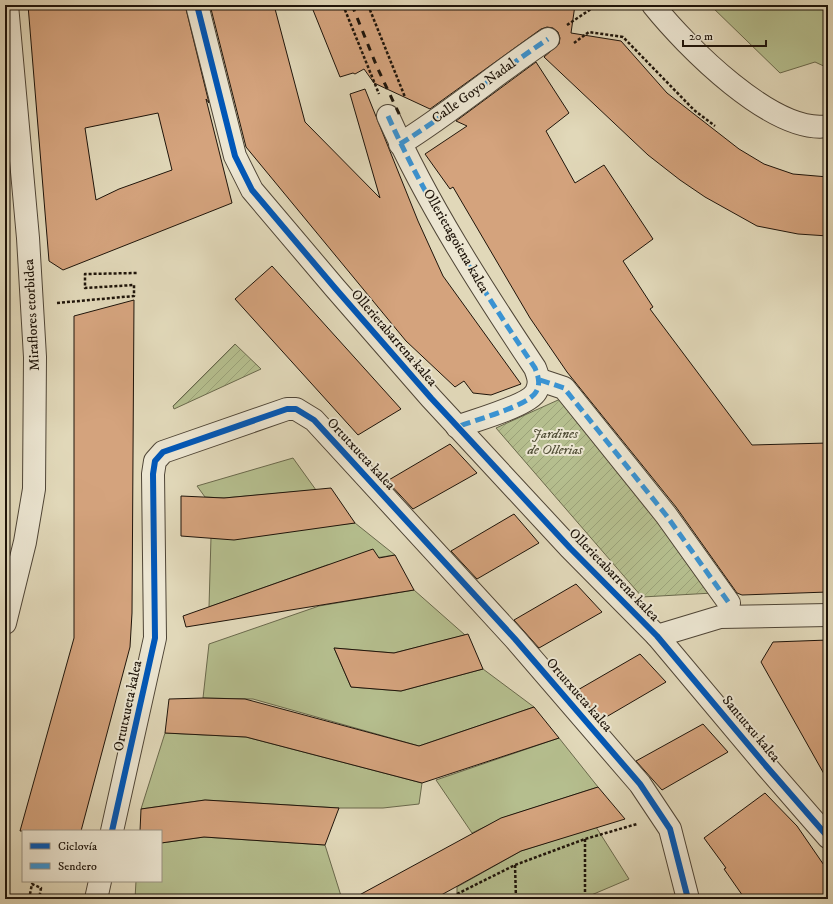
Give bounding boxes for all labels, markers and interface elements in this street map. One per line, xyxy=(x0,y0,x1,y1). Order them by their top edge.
scale bar xyxy=(683,22,766,48)
text: 20 m xyxy=(689,29,713,44)
street label: Calle Goyo Nadal xyxy=(428,54,520,128)
street label: Ollerietagoiena kalea xyxy=(419,186,493,296)
street label: Miraflores etorbidea xyxy=(20,259,44,371)
street label: Ollerietabarrena kalea xyxy=(347,286,441,390)
street label: Ortutxueta kalea xyxy=(323,414,399,494)
park label: Jardines de Ollerias xyxy=(526,425,583,459)
street label: Ollerietabarrena kalea xyxy=(565,525,663,625)
street label: Ortutxueta kalea xyxy=(542,654,616,736)
street label: Ortutxueta kalea xyxy=(110,659,146,753)
street label: Santutxu kalea xyxy=(718,692,784,766)
legend xyxy=(22,830,162,882)
text: Ciclovía xyxy=(58,839,98,854)
text: Sendero xyxy=(58,859,97,874)

